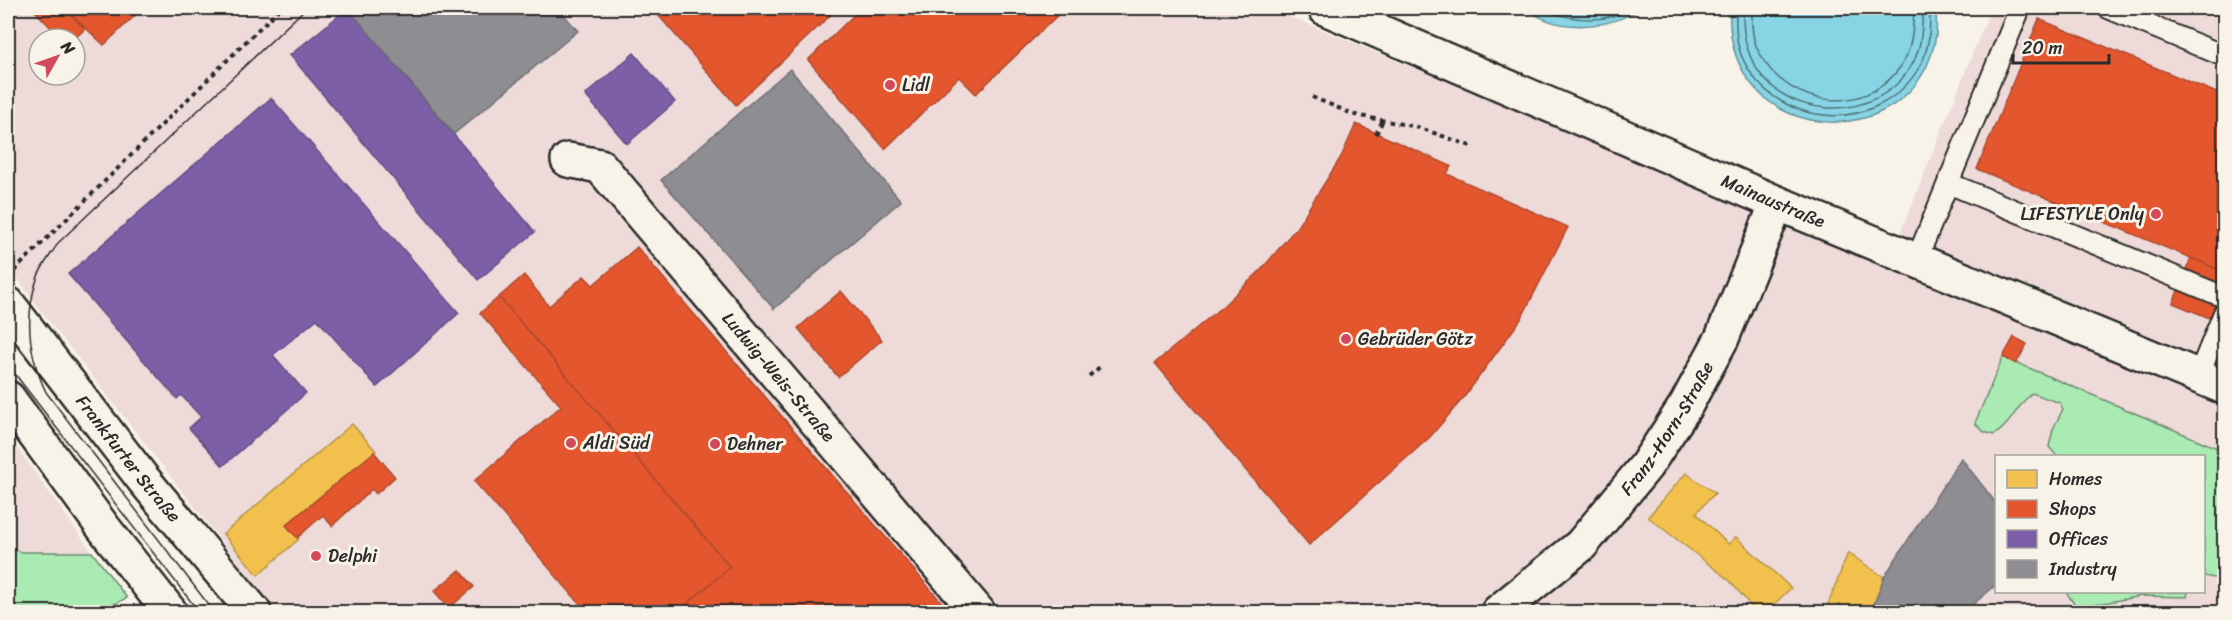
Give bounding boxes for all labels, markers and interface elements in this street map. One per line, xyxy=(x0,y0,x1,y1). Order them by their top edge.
north arrow xyxy=(27,27,87,87)
scale bar xyxy=(2013,27,2109,65)
text: 20 m xyxy=(2022,32,2062,64)
text: N xyxy=(53,33,83,62)
place label: Lidl xyxy=(902,69,931,101)
marker: Lidl xyxy=(883,78,897,92)
street label: Mainaustraße xyxy=(1716,165,1830,237)
place label: LIFESTYLE Only xyxy=(2020,198,2145,230)
marker: LIFESTYLE Only xyxy=(2149,207,2163,221)
street label: Ludwig-Weis-Straße xyxy=(714,304,844,450)
place label: Gebrüder Götz xyxy=(1358,323,1473,355)
marker: Gebrüder Götz xyxy=(1339,332,1353,346)
street label: Franz-Horn-Straße xyxy=(1612,355,1723,503)
street label: Frankfurter Straße xyxy=(67,388,189,530)
place label: Aldi Süd xyxy=(582,427,651,459)
place label: Dehner xyxy=(727,428,784,460)
marker: Aldi Süd xyxy=(564,436,578,450)
marker: Dehner xyxy=(708,437,722,451)
legend xyxy=(1995,455,2205,593)
text: Homes xyxy=(2049,463,2103,495)
text: Shops xyxy=(2049,493,2096,525)
text: Offices xyxy=(2049,523,2109,555)
place label: Delphi xyxy=(328,540,378,572)
marker: Delphi xyxy=(309,549,323,563)
text: Industry xyxy=(2048,553,2118,585)

